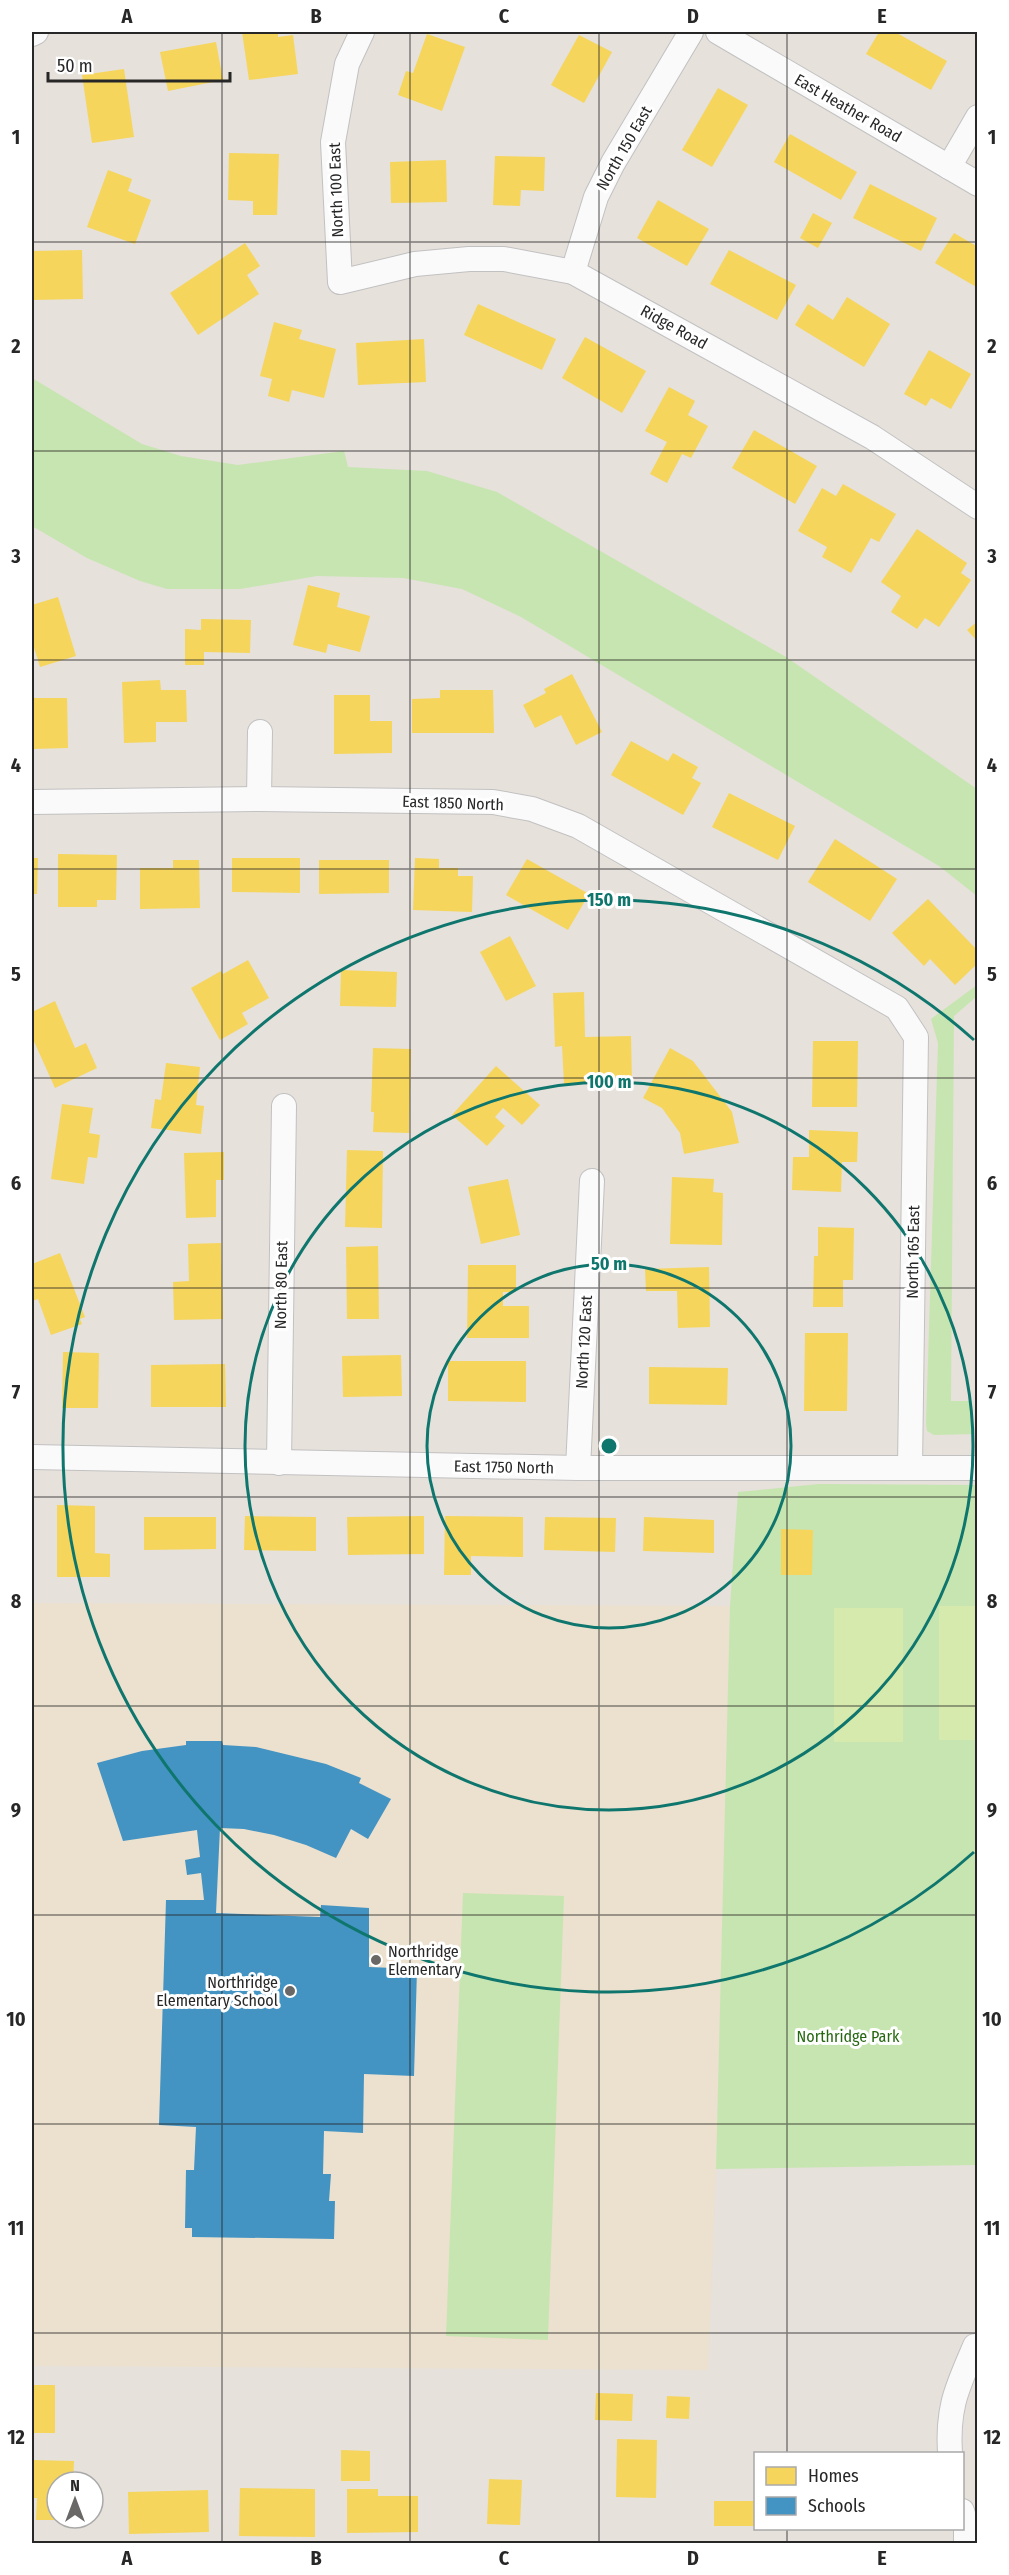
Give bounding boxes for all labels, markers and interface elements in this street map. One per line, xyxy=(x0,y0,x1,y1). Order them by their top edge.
text: A xyxy=(121,4,134,28)
text: B xyxy=(310,4,322,28)
text: C xyxy=(499,4,510,28)
text: D xyxy=(687,4,699,28)
text: E xyxy=(877,4,887,28)
scale bar xyxy=(48,45,230,83)
text: 50 m xyxy=(57,55,93,77)
street label: East Heather Road xyxy=(791,70,905,146)
street label: North 150 East xyxy=(592,102,656,193)
text: 1 xyxy=(12,125,20,149)
text: 1 xyxy=(988,125,996,149)
street label: North 100 East xyxy=(325,141,347,238)
street label: Ridge Road xyxy=(637,301,711,353)
text: 2 xyxy=(10,334,21,358)
text: 2 xyxy=(986,334,997,358)
text: 3 xyxy=(10,544,21,568)
text: 3 xyxy=(986,544,997,568)
text: 4 xyxy=(11,753,21,777)
text: 4 xyxy=(987,753,997,777)
street label: East 1850 North xyxy=(402,792,504,814)
text: 150 m xyxy=(587,889,631,911)
text: 5 xyxy=(11,962,21,986)
text: 5 xyxy=(987,962,997,986)
text: 100 m xyxy=(587,1071,631,1093)
text: 6 xyxy=(11,1171,21,1195)
text: 6 xyxy=(987,1171,997,1195)
street label: North 165 East xyxy=(903,1204,923,1299)
street label: North 80 East xyxy=(271,1240,291,1329)
text: 50 m xyxy=(591,1253,627,1275)
street label: North 120 East xyxy=(572,1294,596,1389)
text: 7 xyxy=(12,1380,21,1404)
text: 7 xyxy=(988,1380,997,1404)
centre of rings xyxy=(599,1436,619,1456)
street label: East 1750 North xyxy=(454,1457,554,1477)
text: 8 xyxy=(11,1589,22,1613)
text: 8 xyxy=(987,1589,998,1613)
text: 9 xyxy=(11,1798,21,1822)
text: 9 xyxy=(987,1798,997,1822)
place label: Northridge Elementary xyxy=(388,1942,463,1979)
marker: Northridge Elementary xyxy=(369,1953,383,1967)
place label: Northridge Elementary School xyxy=(156,1973,278,2010)
marker: Northridge Elementary School xyxy=(283,1984,297,1998)
text: 10 xyxy=(6,2007,26,2031)
text: 10 xyxy=(982,2007,1002,2031)
park label: Northridge Park xyxy=(797,2027,900,2046)
text: 11 xyxy=(8,2216,24,2240)
text: 11 xyxy=(984,2216,1000,2240)
text: 12 xyxy=(7,2425,25,2449)
text: 12 xyxy=(983,2425,1001,2449)
legend xyxy=(754,2452,964,2530)
text: Homes xyxy=(808,2465,859,2487)
north arrow xyxy=(45,2470,105,2530)
text: N xyxy=(70,2476,80,2495)
text: Schools xyxy=(808,2495,866,2517)
text: A xyxy=(121,2546,134,2570)
text: B xyxy=(310,2546,322,2570)
text: C xyxy=(499,2546,510,2570)
text: D xyxy=(687,2546,699,2570)
text: E xyxy=(877,2546,887,2570)

